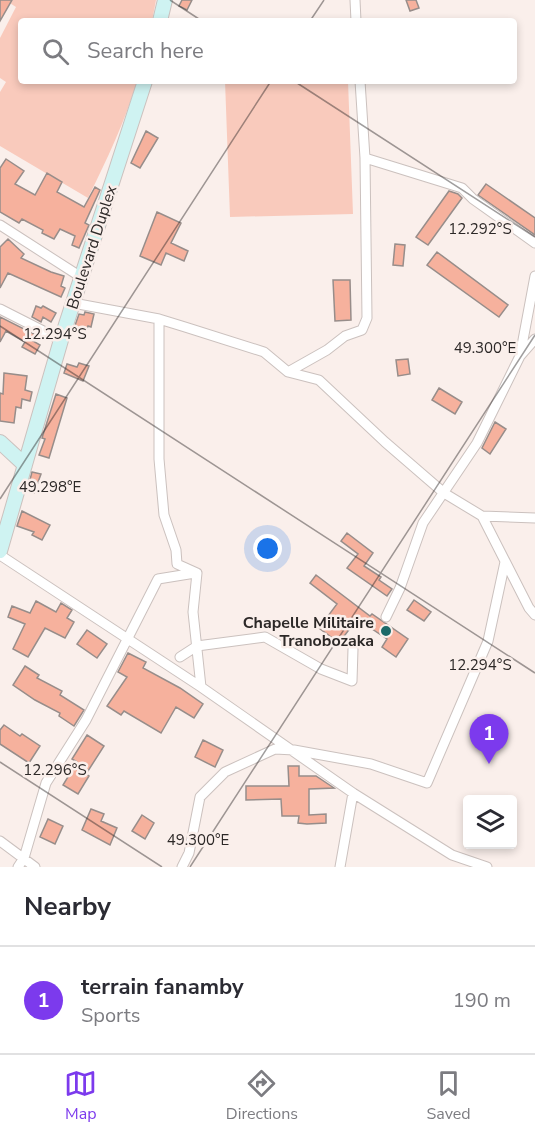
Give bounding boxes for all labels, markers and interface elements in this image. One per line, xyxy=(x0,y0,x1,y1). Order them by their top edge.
search box xyxy=(18,18,517,84)
icon: search xyxy=(39,35,72,68)
text: Search here xyxy=(87,36,204,66)
street label: Boulevard Duplex xyxy=(62,182,123,312)
text: 12.292°S xyxy=(448,219,512,239)
text: 12.294°S xyxy=(23,324,87,344)
text: 49.300°E xyxy=(454,338,516,358)
text: 49.298°E xyxy=(19,477,81,497)
your location xyxy=(253,534,282,563)
place label: Chapelle Militaire Tranobozaka xyxy=(243,612,374,652)
marker: Chapelle Militaire Tranobozaka xyxy=(379,624,393,638)
text: 12.294°S xyxy=(448,655,512,675)
pin: 1 xyxy=(470,714,508,764)
text: 12.296°S xyxy=(23,760,87,780)
map controls xyxy=(463,795,517,849)
button: layers xyxy=(463,795,517,849)
text: 49.300°E xyxy=(167,830,229,850)
text: Nearby xyxy=(24,889,111,924)
text: terrain fanamby xyxy=(81,972,244,1002)
text: 1 xyxy=(38,987,50,1014)
text: 190 m xyxy=(453,987,511,1014)
text: Sports xyxy=(81,1002,140,1029)
tab: Map xyxy=(64,1067,97,1125)
tab: Directions xyxy=(226,1067,298,1125)
tab: Saved xyxy=(427,1067,471,1125)

